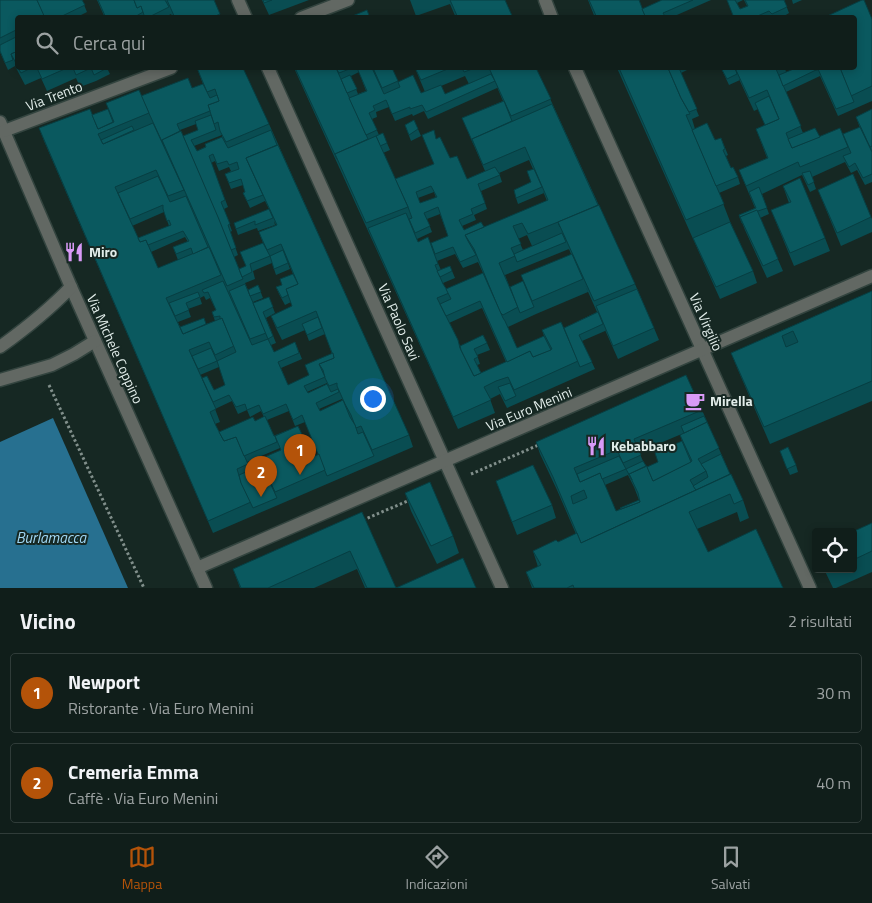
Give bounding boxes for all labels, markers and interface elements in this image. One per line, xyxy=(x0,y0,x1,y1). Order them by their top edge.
search box xyxy=(15,15,857,70)
text: Cerca qui xyxy=(73,28,145,57)
icon: search xyxy=(33,29,61,57)
street label: Via Trento xyxy=(23,75,85,116)
restaurant icon: Miro xyxy=(63,241,85,263)
place label: Miro xyxy=(89,241,117,262)
street label: Via Paolo Savi xyxy=(373,280,426,364)
street label: Via Virgilio xyxy=(684,290,729,354)
street label: Via Michele Coppino xyxy=(82,291,149,407)
street label: Via Euro Menini xyxy=(483,381,575,436)
your location xyxy=(360,386,386,412)
cafe icon: Mirella xyxy=(684,390,706,412)
place label: Mirella xyxy=(710,390,753,411)
pin: 1 xyxy=(284,434,316,475)
restaurant icon: Kebabbaro xyxy=(585,435,607,457)
place label: Kebabbaro xyxy=(611,435,676,456)
pin: 2 xyxy=(245,456,277,497)
water label: Burlamacca xyxy=(16,526,88,549)
map controls xyxy=(812,528,857,573)
button: locate xyxy=(812,528,857,573)
text: Vicino xyxy=(20,605,76,637)
text: 2 risultati xyxy=(788,609,852,633)
text: Newport xyxy=(68,667,140,696)
text: 1 xyxy=(33,681,41,705)
text: 30 m xyxy=(816,681,851,705)
text: Ristorante · Via Euro Menini xyxy=(68,696,254,720)
text: Cremeria Emma xyxy=(68,757,199,786)
text: 2 xyxy=(33,771,41,795)
text: 40 m xyxy=(816,771,851,795)
text: Caffè · Via Euro Menini xyxy=(68,786,218,810)
tab: Mappa xyxy=(122,843,162,894)
tab: Indicazioni xyxy=(406,843,468,894)
tab: Salvati xyxy=(711,843,750,894)

